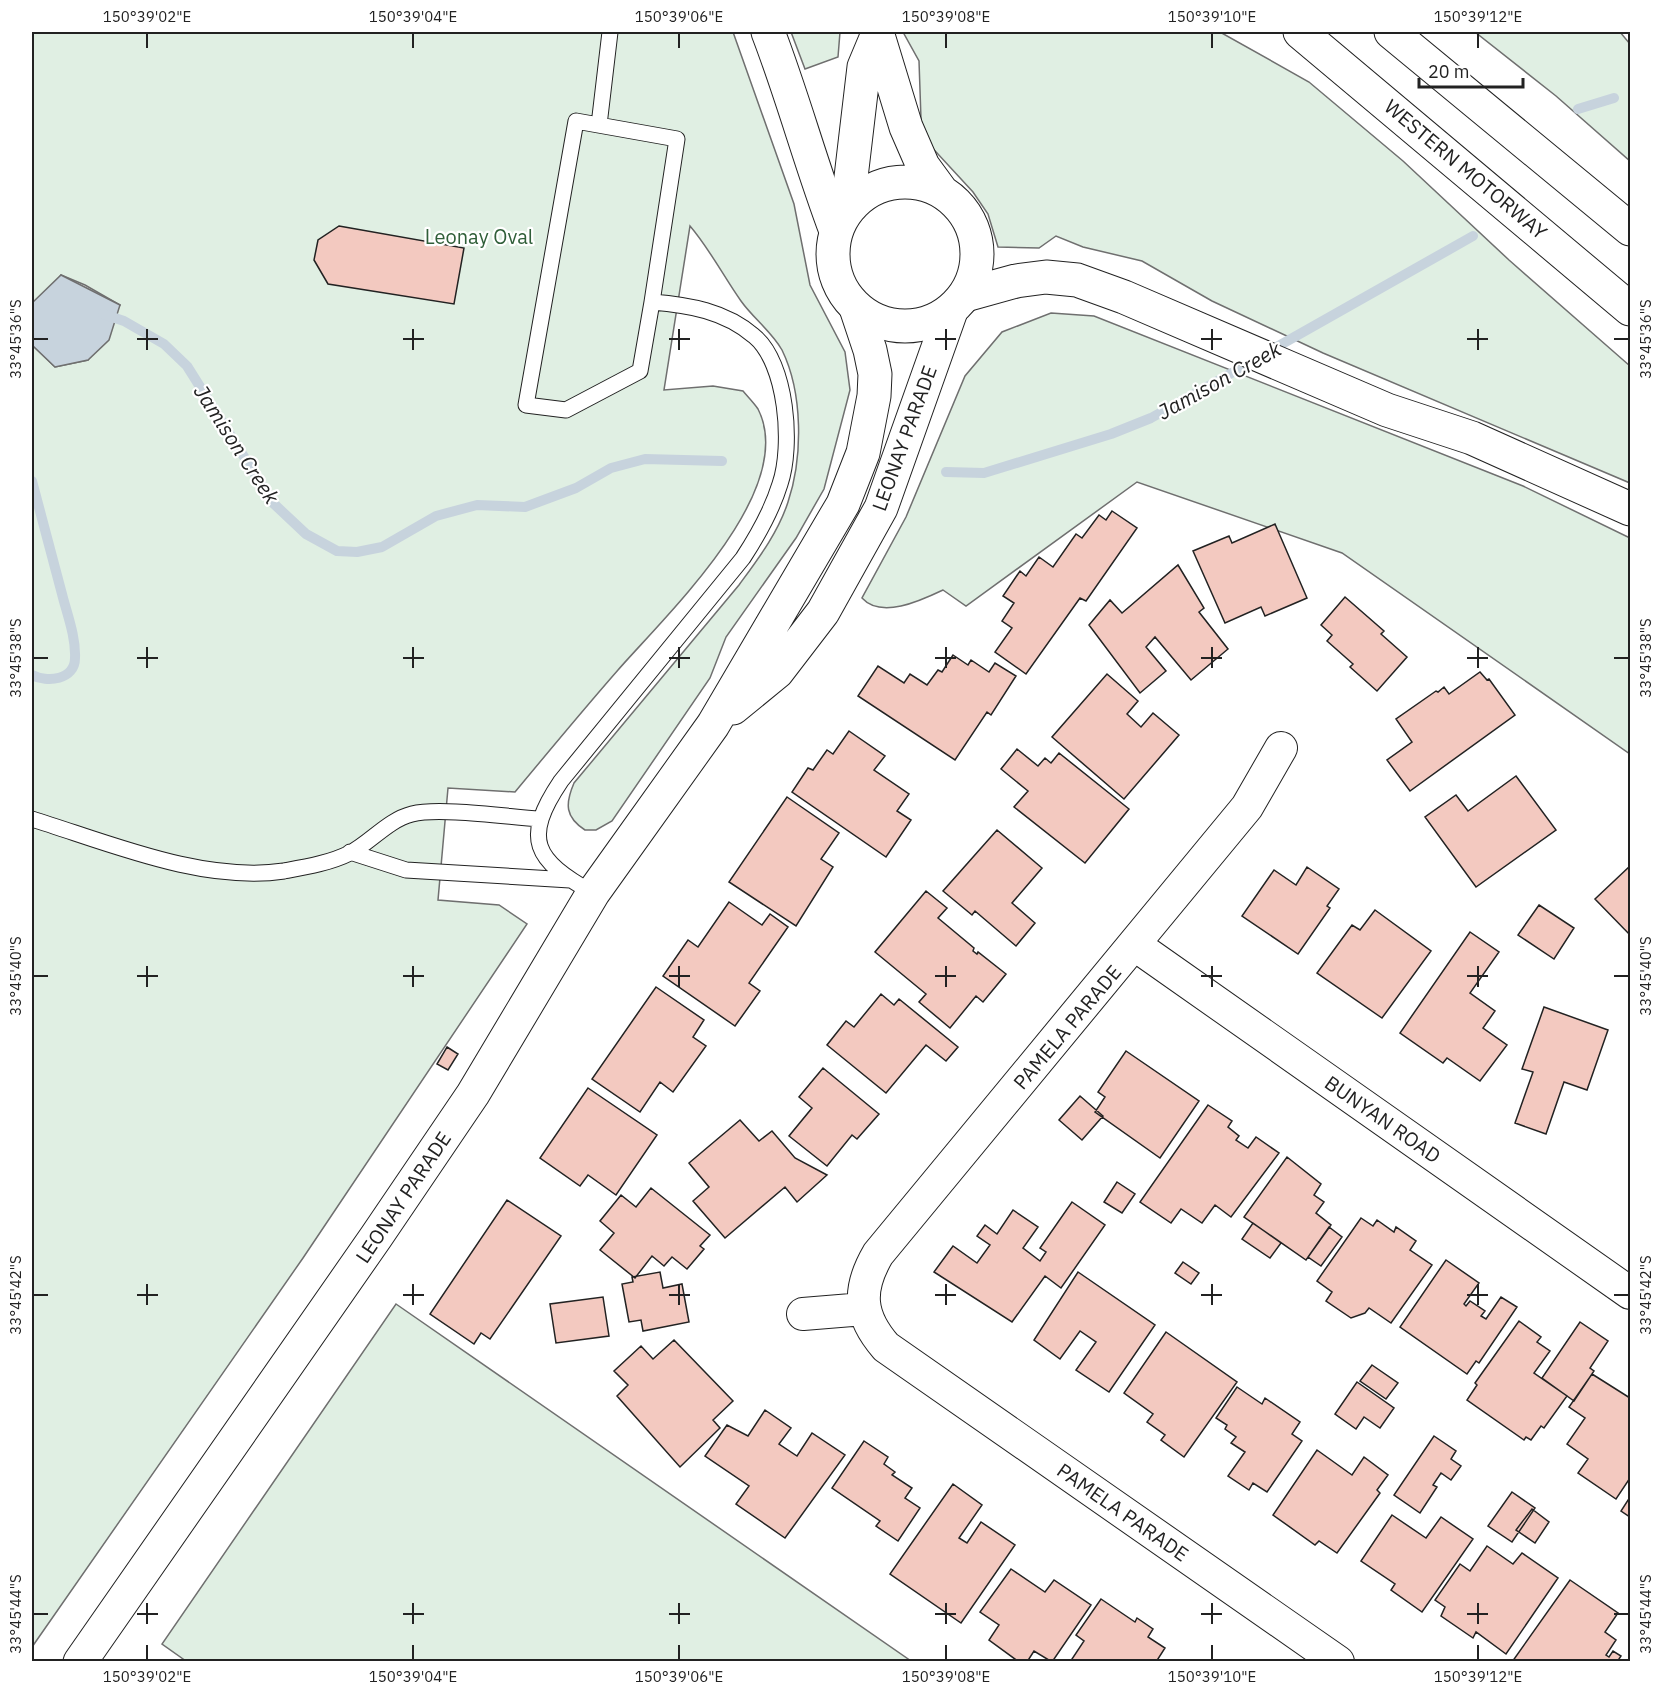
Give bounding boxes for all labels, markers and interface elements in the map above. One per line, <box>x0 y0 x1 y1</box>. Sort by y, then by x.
text: 150°39'02"E <box>103 7 191 26</box>
text: 150°39'04"E <box>369 7 457 26</box>
text: 150°39'06"E <box>635 7 723 26</box>
text: 150°39'08"E <box>902 7 990 26</box>
text: 150°39'10"E <box>1168 7 1256 26</box>
text: 150°39'12"E <box>1434 7 1522 26</box>
scale bar <box>1419 51 1522 89</box>
text: 20 m <box>1428 60 1470 83</box>
street label: WESTERN MOTORWAY <box>1379 93 1553 245</box>
park label: Leonay Oval <box>425 223 533 250</box>
text: 33°45'36"S <box>6 299 25 379</box>
text: 33°45'36"S <box>1636 299 1655 379</box>
water label: Jamison Creek <box>1152 334 1287 425</box>
street label: LEONAY PARADE <box>865 361 943 515</box>
water label: Jamison Creek <box>188 379 287 510</box>
text: 33°45'38"S <box>6 618 25 698</box>
text: 33°45'38"S <box>1636 618 1655 698</box>
text: 33°45'40"S <box>6 936 25 1016</box>
text: 33°45'40"S <box>1636 936 1655 1016</box>
street label: PAMELA PARADE <box>1007 959 1127 1095</box>
street label: BUNYAN ROAD <box>1320 1069 1446 1169</box>
street label: LEONAY PARADE <box>349 1126 457 1268</box>
text: 33°45'42"S <box>6 1255 25 1335</box>
text: 33°45'42"S <box>1636 1255 1655 1335</box>
street label: PAMELA PARADE <box>1052 1457 1194 1567</box>
text: 33°45'44"S <box>6 1574 25 1654</box>
text: 33°45'44"S <box>1636 1574 1655 1654</box>
text: 150°39'02"E <box>103 1667 191 1686</box>
text: 150°39'04"E <box>369 1667 457 1686</box>
text: 150°39'06"E <box>635 1667 723 1686</box>
text: 150°39'08"E <box>902 1667 990 1686</box>
text: 150°39'10"E <box>1168 1667 1256 1686</box>
text: 150°39'12"E <box>1434 1667 1522 1686</box>

